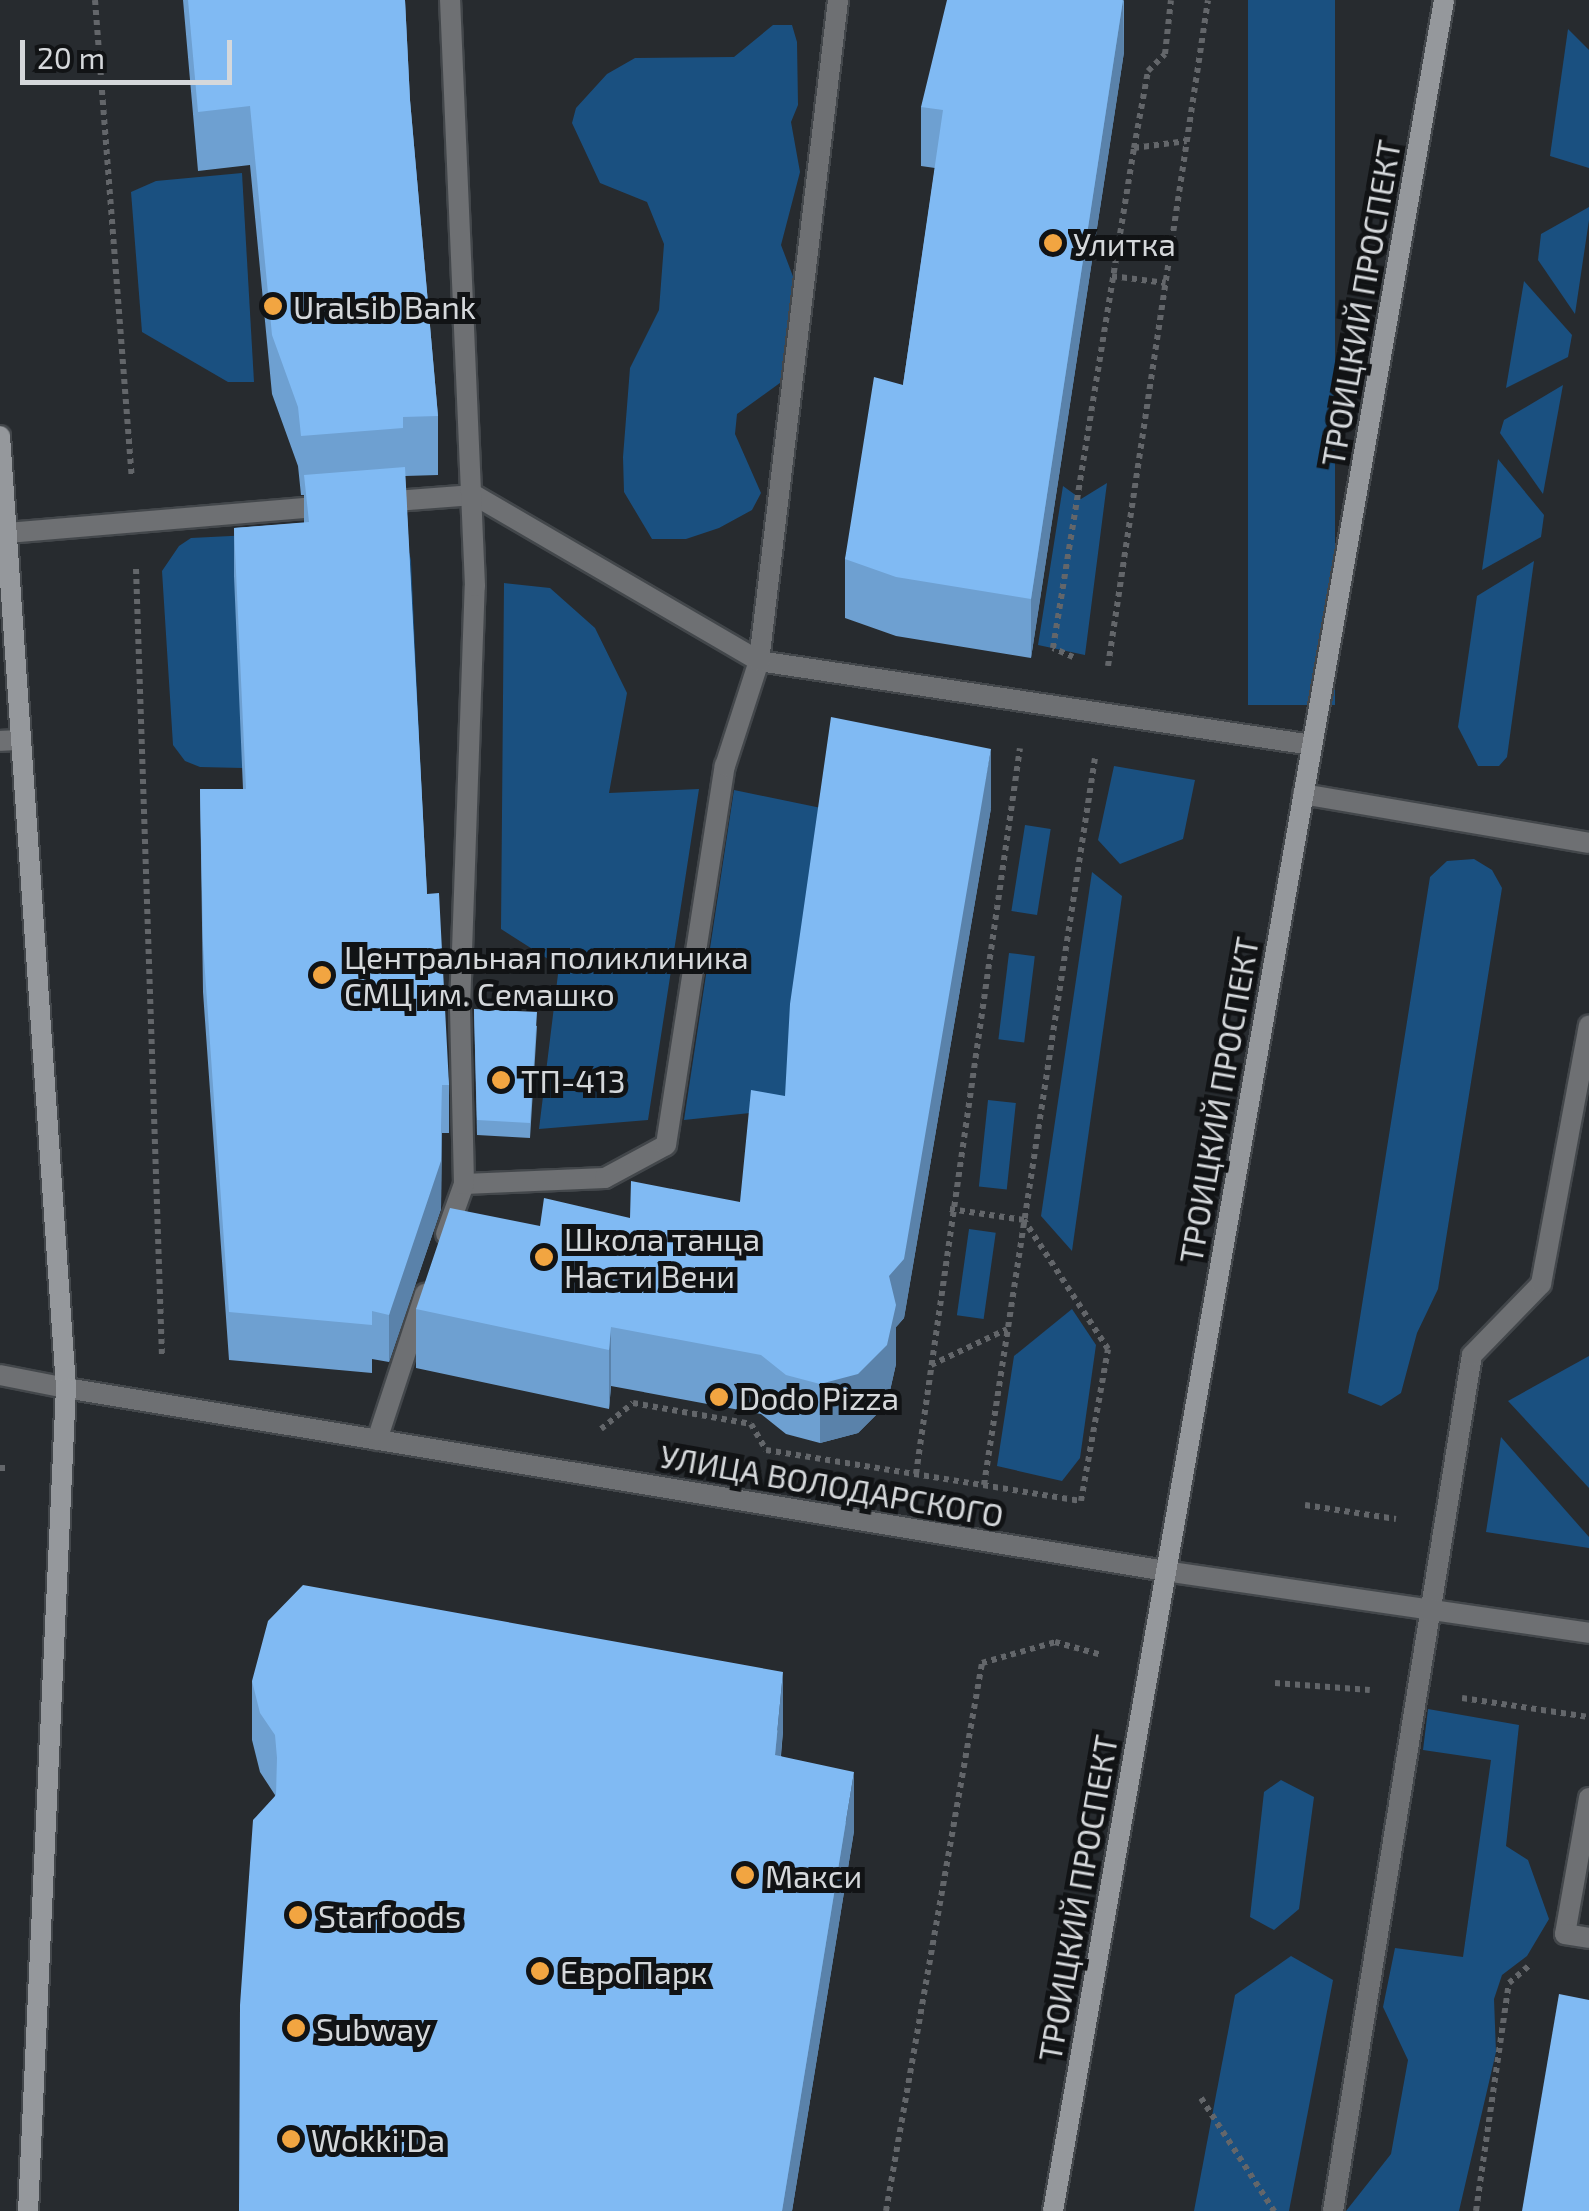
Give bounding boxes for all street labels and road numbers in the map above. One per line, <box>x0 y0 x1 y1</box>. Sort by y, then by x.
street label: ТРОИЦКИЙ ПРОСПЕКТ <box>1312 137 1408 469</box>
street label: ТРОИЦКИЙ ПРОСПЕКТ <box>1170 934 1266 1266</box>
street label: УЛИЦА ВОЛОДАРСКОГО <box>657 1436 1007 1534</box>
street label: ТРОИЦКИЙ ПРОСПЕКТ <box>1029 1732 1125 2064</box>

